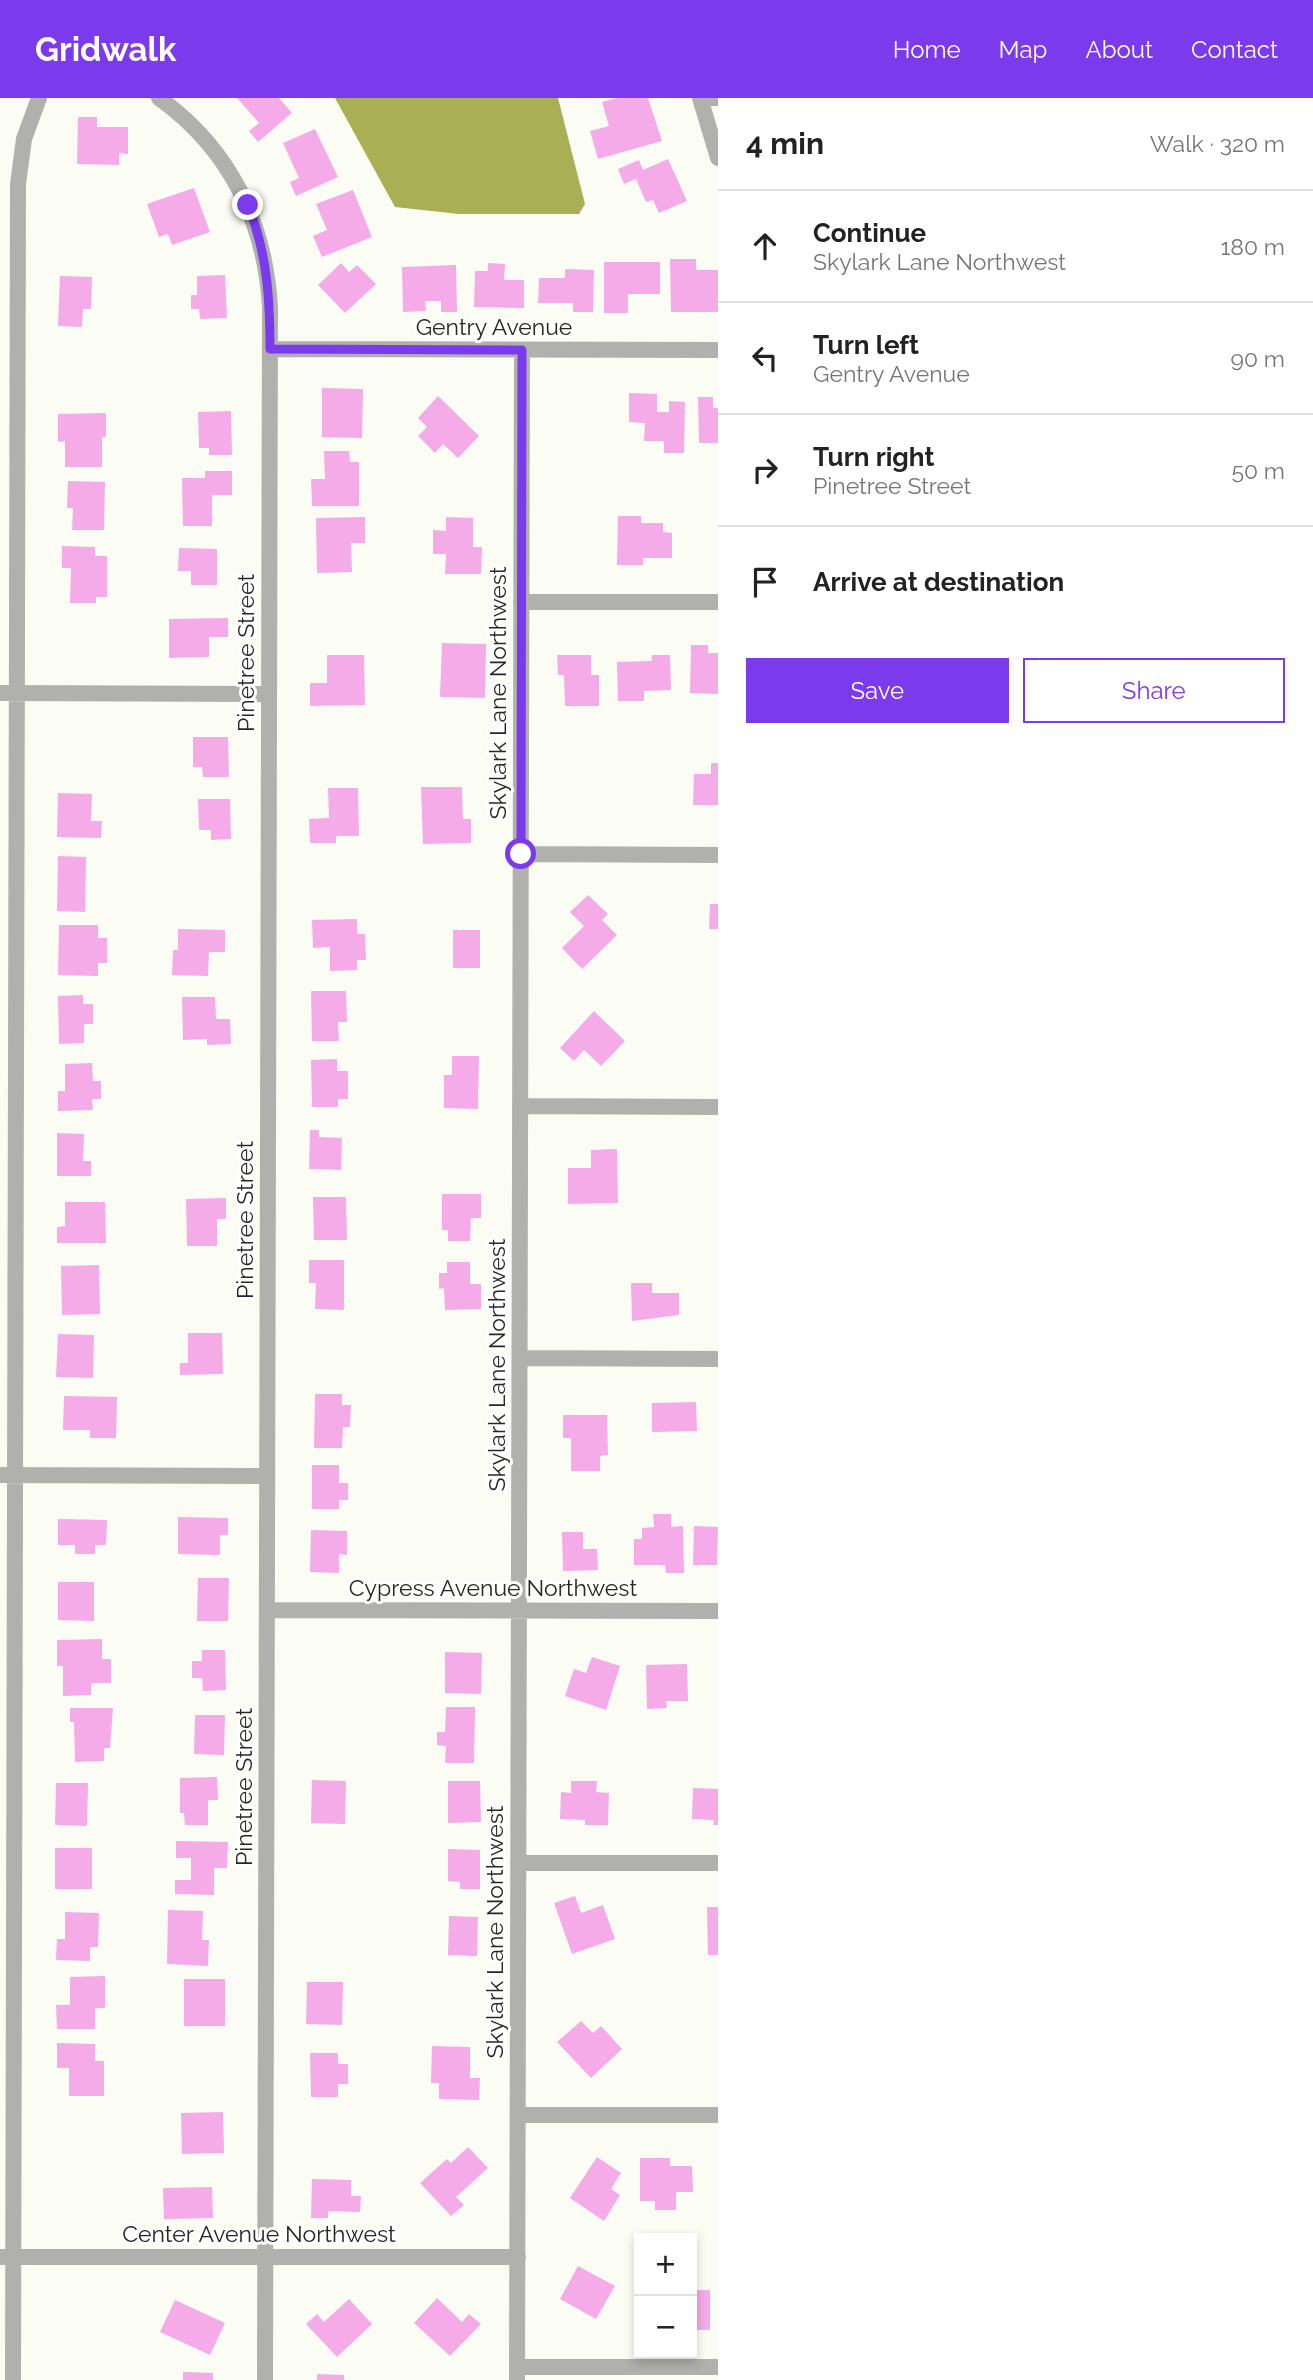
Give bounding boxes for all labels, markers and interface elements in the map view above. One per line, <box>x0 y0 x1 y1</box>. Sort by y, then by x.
text: Gridwalk <box>35 30 176 69</box>
text: Home <box>893 35 961 64</box>
text: Map <box>999 35 1047 64</box>
text: About <box>1085 35 1153 64</box>
text: Contact <box>1191 35 1278 64</box>
text: 4 min <box>746 126 824 161</box>
text: Walk · 320 m <box>1150 130 1285 157</box>
route end <box>232 189 263 220</box>
text: Continue <box>813 218 926 248</box>
icon: ahead <box>746 227 784 265</box>
text: 180 m <box>1220 233 1285 260</box>
text: Skylark Lane Northwest <box>813 248 1066 275</box>
street label: Gentry Avenue <box>416 313 572 340</box>
text: Turn left <box>813 330 919 360</box>
icon: left <box>746 339 784 377</box>
text: 90 m <box>1230 345 1285 372</box>
text: Gentry Avenue <box>813 360 970 387</box>
text: Turn right <box>813 442 934 472</box>
icon: right <box>746 451 784 489</box>
text: 50 m <box>1231 457 1285 484</box>
text: Pinetree Street <box>813 472 971 499</box>
icon: arrive <box>746 563 784 601</box>
street label: Skylark Lane Northwest <box>484 566 511 820</box>
text: Arrive at destination <box>813 567 1064 597</box>
street label: Pinetree Street <box>232 574 259 732</box>
button: Save <box>746 658 1009 723</box>
button: Share <box>1023 658 1285 723</box>
route start <box>505 838 536 869</box>
street label: Pinetree Street <box>231 1141 258 1299</box>
street label: Skylark Lane Northwest <box>483 1238 510 1492</box>
street label: Cypress Avenue Northwest <box>349 1574 637 1601</box>
street label: Pinetree Street <box>230 1708 257 1866</box>
street label: Skylark Lane Northwest <box>481 1805 508 2059</box>
street label: Center Avenue Northwest <box>122 2220 396 2247</box>
map controls <box>634 2233 697 2359</box>
button: + <box>634 2233 697 2296</box>
button: − <box>634 2296 697 2359</box>

